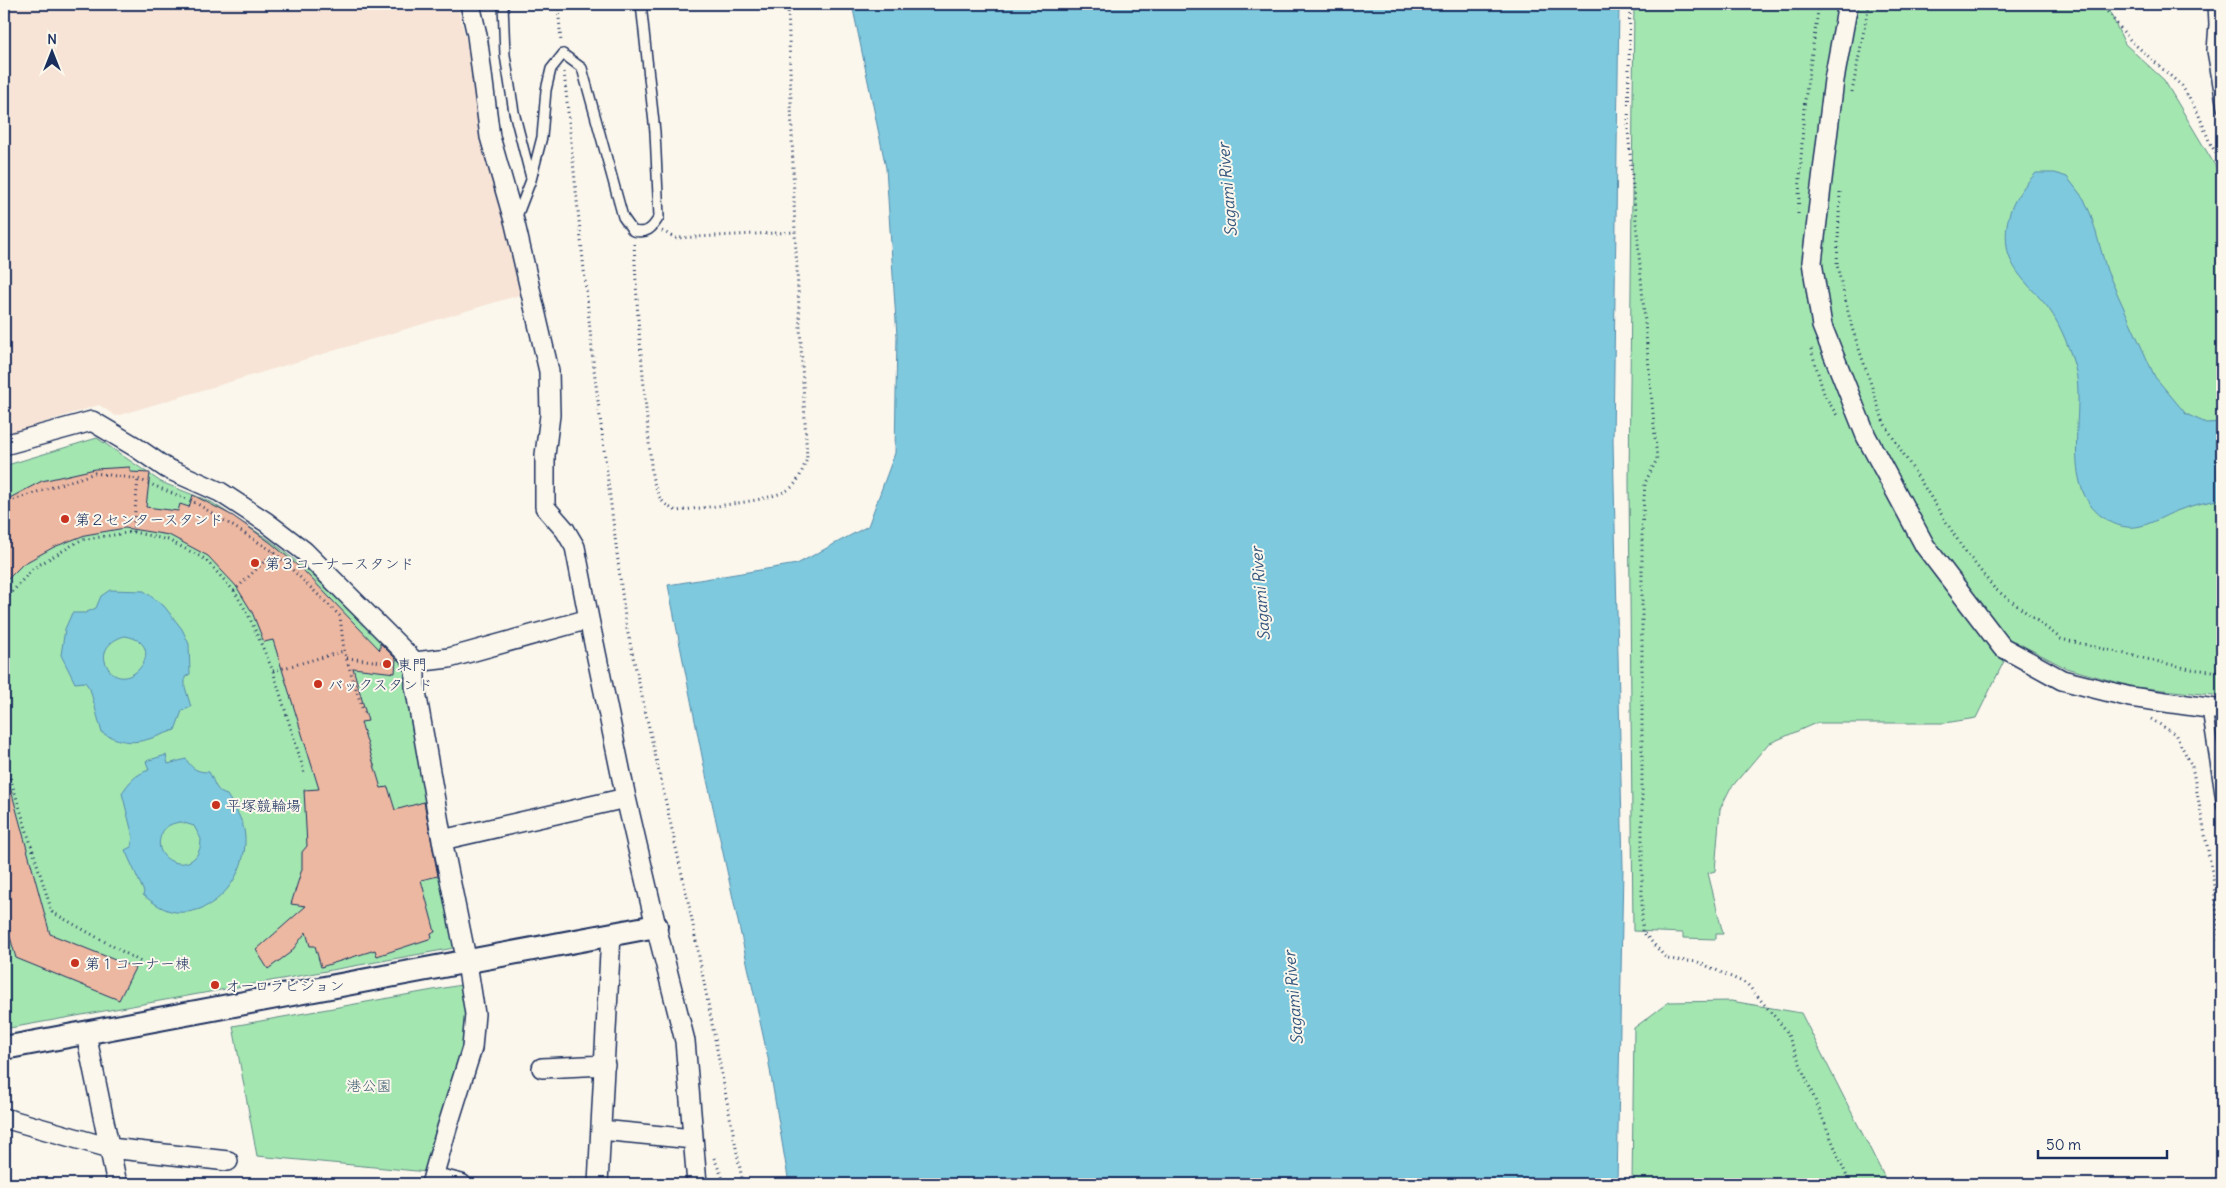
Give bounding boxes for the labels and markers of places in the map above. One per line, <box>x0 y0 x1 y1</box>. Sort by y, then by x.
place label: 第２センタースタンド <box>75 510 224 529</box>
marker: 第２センタースタンド <box>59 513 71 525</box>
place label: 第３コーナースタンド <box>265 554 414 573</box>
marker: 第３コーナースタンド <box>249 557 261 569</box>
place label: 東門 <box>397 655 427 674</box>
marker: 東門 <box>381 658 393 670</box>
place label: バックスタンド <box>328 675 433 694</box>
marker: バックスタンド <box>312 678 324 690</box>
place label: 平塚競輪場 <box>226 796 301 815</box>
marker: 平塚競輪場 <box>210 799 222 811</box>
place label: 第１コーナー棟 <box>85 954 190 973</box>
marker: 第１コーナー棟 <box>69 957 81 969</box>
place label: オーロラビジョン <box>225 976 344 995</box>
marker: オーロラビジョン <box>209 979 221 991</box>

